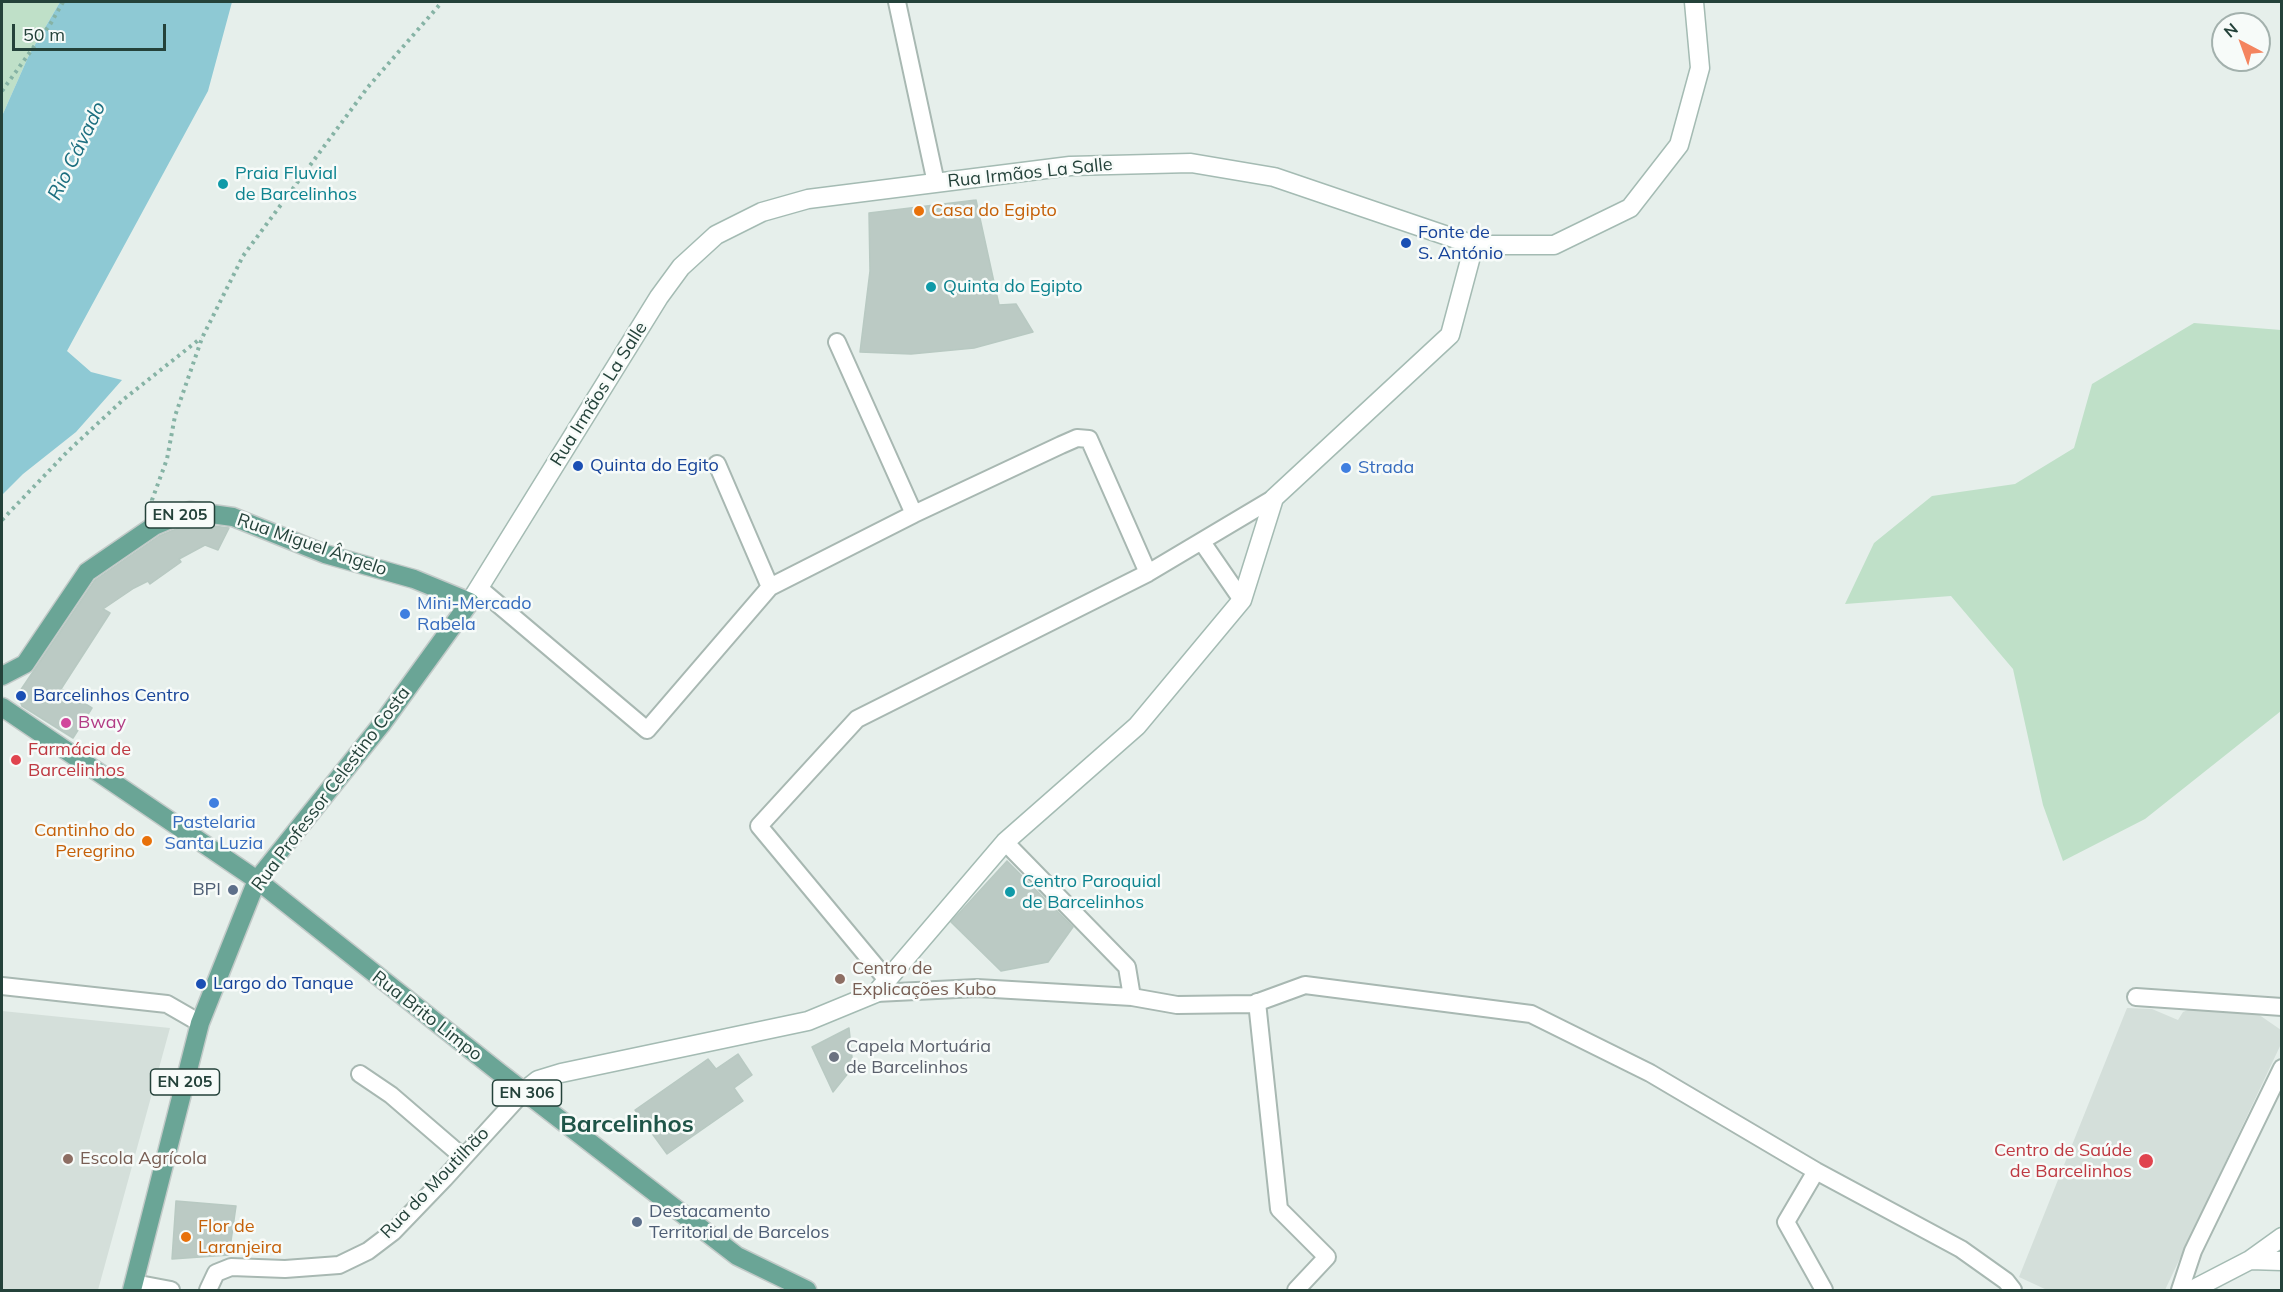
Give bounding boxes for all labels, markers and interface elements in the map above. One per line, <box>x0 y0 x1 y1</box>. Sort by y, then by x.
scale bar <box>15 12 170 50</box>
north arrow <box>2211 12 2271 72</box>
text: N <box>2219 18 2242 41</box>
text: 50 m <box>23 23 65 46</box>
water label: Rio Cávado <box>43 98 111 204</box>
street label: Rua Irmãos La Salle <box>946 154 1114 192</box>
place label: Praia Fluvial de Barcelinhos <box>235 163 357 206</box>
marker: Praia Fluvial de Barcelinhos <box>216 177 230 191</box>
place label: Casa do Egipto <box>931 200 1057 222</box>
marker: Casa do Egipto <box>912 204 926 218</box>
place label: Fonte de S. António <box>1418 222 1503 264</box>
marker: Fonte de S. António <box>1399 236 1413 250</box>
place label: Quinta do Egipto <box>943 276 1083 298</box>
marker: Quinta do Egipto <box>924 280 938 294</box>
street label: Rua Irmãos La Salle <box>546 318 652 470</box>
place label: Quinta do Egito <box>590 455 719 477</box>
place label: Strada <box>1358 457 1414 479</box>
marker: Quinta do Egito <box>571 459 585 473</box>
marker: Strada <box>1339 461 1353 475</box>
road number: EN 205 <box>146 502 214 528</box>
street label: Rua Miguel Ângelo <box>234 509 390 581</box>
place label: Mini-Mercado Rabela <box>417 593 532 636</box>
marker: Mini-Mercado Rabela <box>398 607 412 621</box>
street label: Rua Professor Celestino Costa <box>247 683 415 895</box>
place label: Barcelinhos Centro <box>33 685 190 707</box>
marker: Barcelinhos Centro <box>14 689 28 703</box>
place label: Bway <box>78 712 126 734</box>
marker: Bway <box>59 716 73 730</box>
place label: Farmácia de Barcelinhos <box>28 739 131 782</box>
marker: Farmácia de Barcelinhos <box>9 753 23 767</box>
marker: Pastelaria Santa Luzia <box>207 796 221 810</box>
place label: Pastelaria Santa Luzia <box>165 812 263 854</box>
place label: Cantinho do Peregrino <box>34 820 135 862</box>
marker: Cantinho do Peregrino <box>140 834 154 848</box>
place label: Centro Paroquial de Barcelinhos <box>1022 871 1161 914</box>
place label: BPI <box>192 879 221 901</box>
marker: BPI <box>226 883 240 897</box>
marker: Centro Paroquial de Barcelinhos <box>1003 885 1017 899</box>
place label: Centro de Explicações Kubo <box>852 958 996 1000</box>
street label: Rua Brito Limpo <box>368 966 486 1066</box>
marker: Centro de Explicações Kubo <box>833 972 847 986</box>
place label: Largo do Tanque <box>213 973 353 995</box>
marker: Largo do Tanque <box>194 977 208 991</box>
place label: Capela Mortuária de Barcelinhos <box>846 1036 991 1078</box>
marker: Capela Mortuária de Barcelinhos <box>827 1050 841 1064</box>
road number: EN 205 <box>150 1069 219 1095</box>
road number: EN 306 <box>492 1080 562 1106</box>
district label: Barcelinhos <box>560 1111 694 1139</box>
street label: Rua do Moutilhão <box>376 1123 494 1243</box>
place label: Centro de Saúde de Barcelinhos <box>1994 1140 2132 1182</box>
place label: Escola Agrícola <box>80 1148 207 1170</box>
marker: Escola Agrícola <box>61 1152 75 1166</box>
marker: Centro de Saúde de Barcelinhos <box>2137 1152 2155 1170</box>
place label: Destacamento Territorial de Barcelos <box>649 1201 829 1244</box>
marker: Destacamento Territorial de Barcelos <box>630 1215 644 1229</box>
place label: Flor de Laranjeira <box>198 1216 282 1258</box>
marker: Flor de Laranjeira <box>179 1230 193 1244</box>

